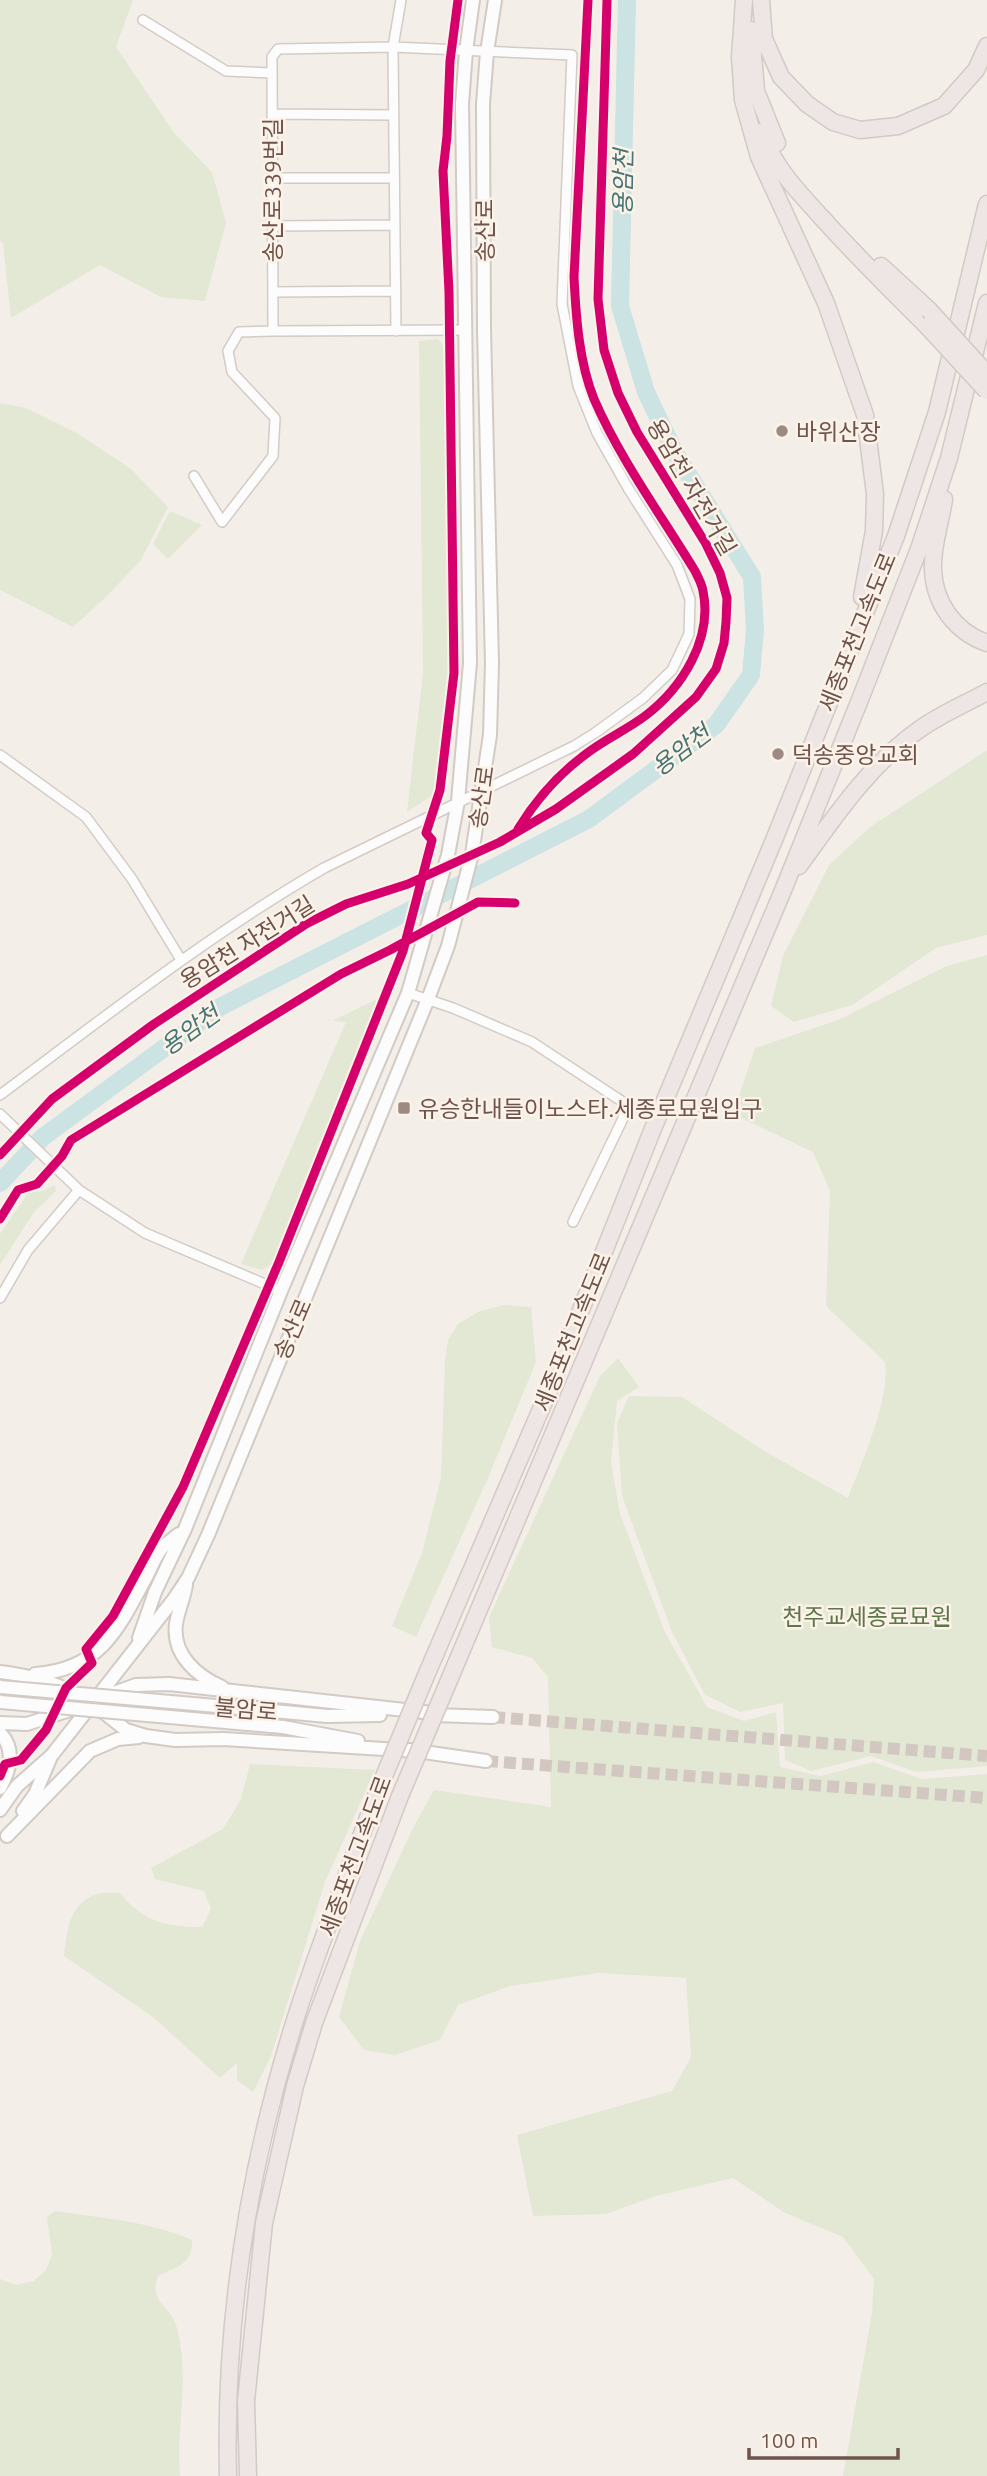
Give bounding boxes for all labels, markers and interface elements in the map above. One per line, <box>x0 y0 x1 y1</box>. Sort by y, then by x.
street label: 송산로339번길 <box>260 118 285 262</box>
water label: 용암천 <box>609 146 637 215</box>
street label: 송산로 <box>472 198 497 262</box>
street label: 용암천 자전거길 <box>643 414 741 560</box>
place label: 바위산장 <box>796 419 881 444</box>
marker: 바위산장 <box>774 423 790 439</box>
street label: 세종포천고속도로 <box>814 549 900 715</box>
water label: 용암천 <box>646 718 718 781</box>
place label: 덕송중앙교회 <box>792 742 919 767</box>
marker: 덕송중앙교회 <box>770 746 786 762</box>
street label: 송산로 <box>464 764 498 830</box>
street label: 용암천 자전거길 <box>175 891 319 993</box>
water label: 용암천 <box>155 998 227 1060</box>
place label: 유승한내들이노스타.세종로묘원입구 <box>418 1096 762 1121</box>
marker: 유승한내들이노스타.세종로묘원입구 <box>396 1100 412 1116</box>
street label: 세종포천고속도로 <box>529 1249 615 1415</box>
street label: 송산로 <box>268 1295 316 1363</box>
park label: 천주교세종료묘원 <box>782 1604 952 1629</box>
street label: 불암로 <box>213 1694 279 1724</box>
street label: 세종포천고속도로 <box>314 1772 396 1940</box>
scale bar <box>749 2416 898 2460</box>
text: 100 m <box>760 2428 818 2452</box>

